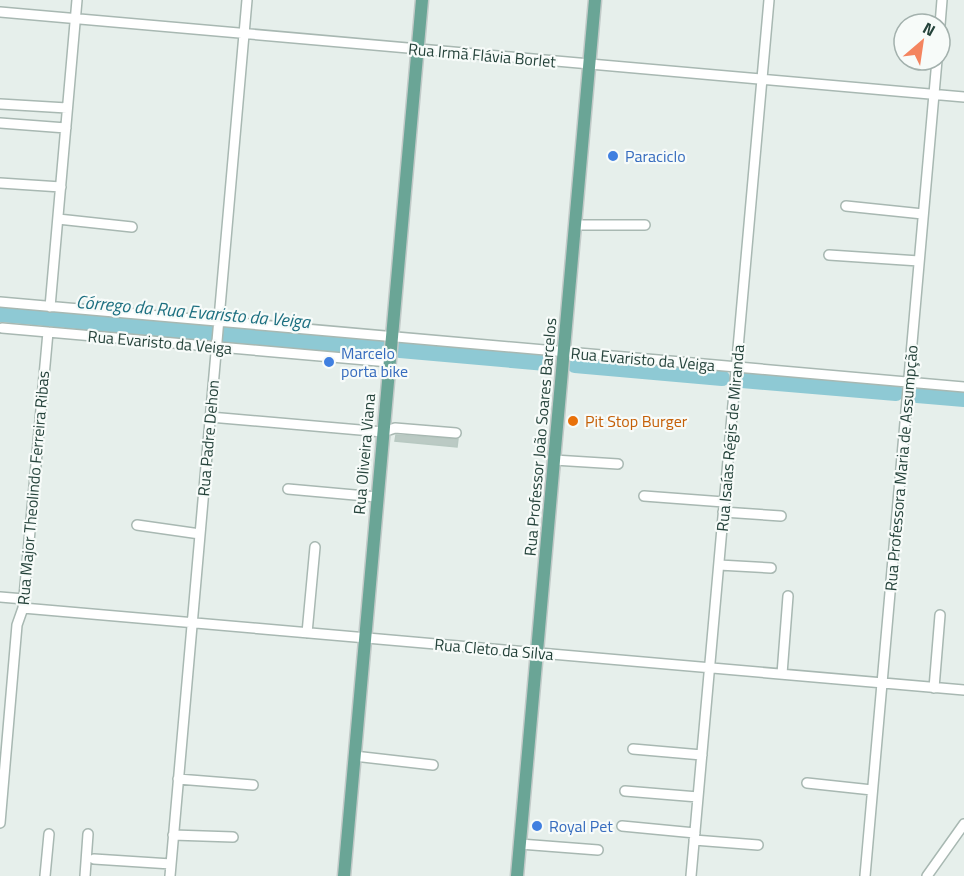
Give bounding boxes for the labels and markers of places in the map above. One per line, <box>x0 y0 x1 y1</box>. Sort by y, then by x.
place label: Paraciclo <box>625 144 686 168</box>
marker: Paraciclo <box>606 149 620 163</box>
place label: Marcelo porta bike <box>341 341 408 383</box>
marker: Marcelo porta bike <box>322 355 336 369</box>
place label: Pit Stop Burger <box>585 409 688 433</box>
marker: Pit Stop Burger <box>566 414 580 428</box>
place label: Royal Pet <box>549 814 613 838</box>
marker: Royal Pet <box>530 819 544 833</box>

